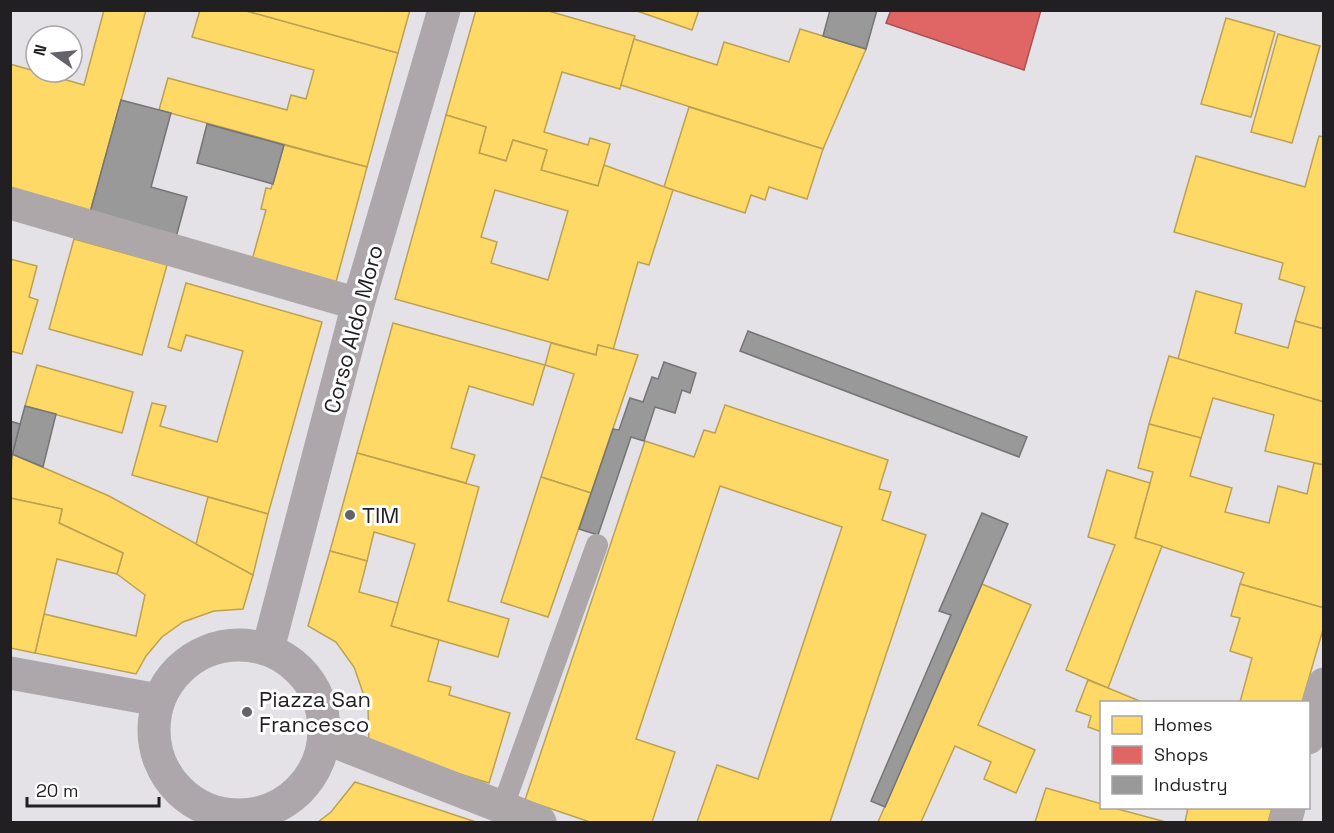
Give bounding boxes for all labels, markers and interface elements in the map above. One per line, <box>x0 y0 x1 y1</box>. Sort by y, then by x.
north arrow <box>24 24 84 84</box>
text: N <box>28 42 52 58</box>
street label: Corso Aldo Moro <box>317 242 389 416</box>
place label: TIM <box>362 501 399 529</box>
marker: TIM <box>343 508 357 522</box>
place label: Piazza San Francesco <box>259 685 371 738</box>
legend <box>1100 701 1310 809</box>
marker: Piazza San Francesco <box>240 705 254 719</box>
text: Homes <box>1154 713 1213 736</box>
text: Shops <box>1154 743 1208 766</box>
scale bar <box>27 770 159 808</box>
text: Industry <box>1154 773 1227 796</box>
text: 20 m <box>36 779 79 802</box>

